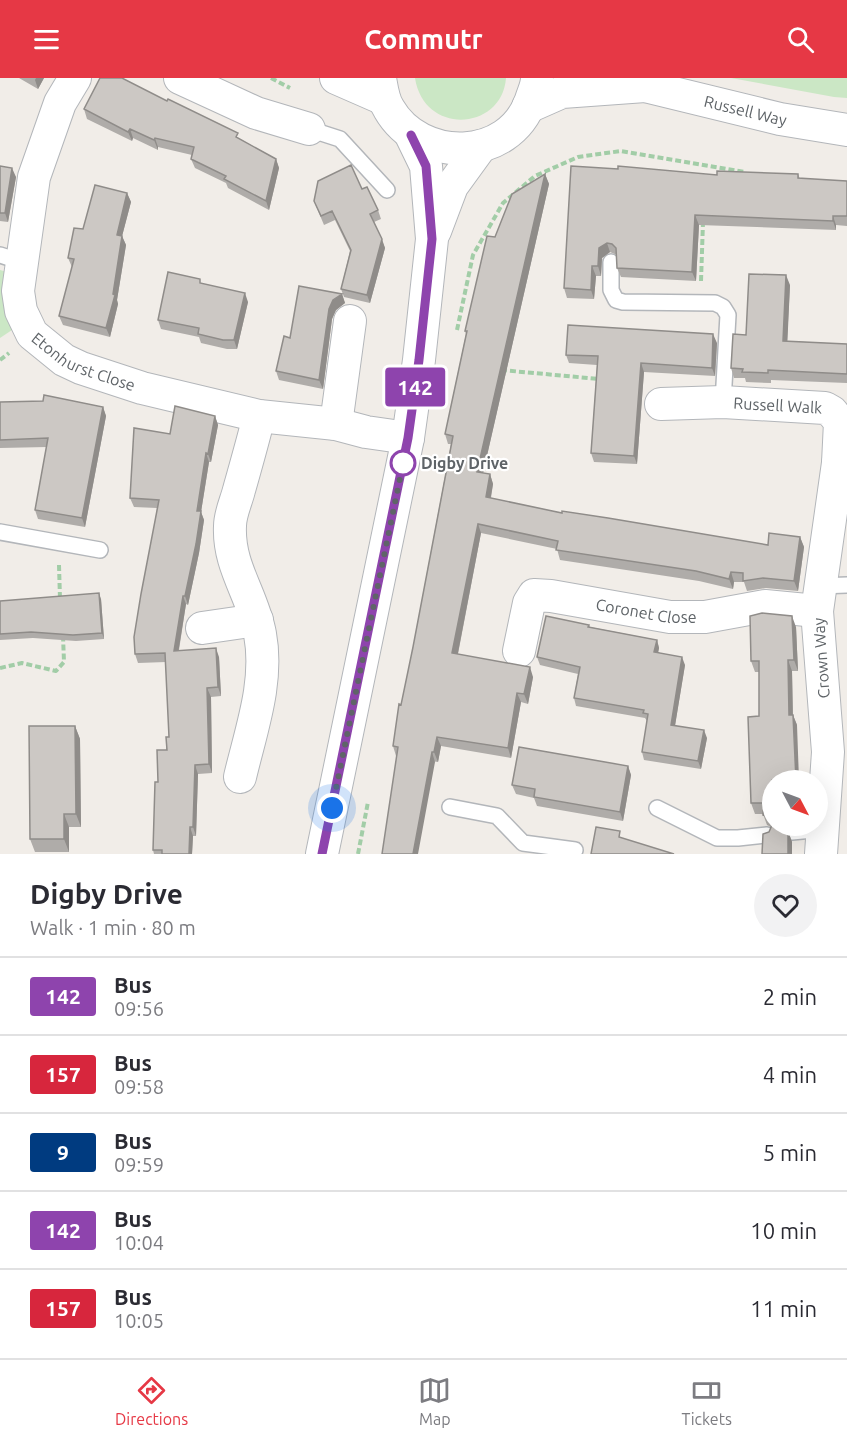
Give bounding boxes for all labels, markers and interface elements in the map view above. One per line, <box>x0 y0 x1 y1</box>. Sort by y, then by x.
icon: menu <box>30 23 63 56</box>
icon: search <box>784 23 817 56</box>
text: Commutr <box>364 24 483 54</box>
street label: Russell Way <box>702 92 788 129</box>
street label: Etonhurst Close <box>28 329 138 394</box>
line badge: 142 <box>380 368 450 406</box>
text: 142 <box>397 375 433 399</box>
street label: Russell Walk <box>733 394 823 417</box>
marker: Digby Drive <box>390 450 416 476</box>
place label: Digby Drive <box>421 454 508 472</box>
street label: Coronet Close <box>594 595 697 626</box>
street label: Crown Way <box>809 617 833 699</box>
north arrow <box>762 770 828 836</box>
map controls <box>762 770 828 836</box>
your location <box>317 793 347 823</box>
button: heart <box>754 874 817 937</box>
text: Digby Drive <box>30 878 183 909</box>
text: Walk · 1 min · 80 m <box>30 916 196 939</box>
text: Bus <box>114 972 152 997</box>
text: 142 <box>45 984 81 1008</box>
text: 2 min <box>763 984 817 1009</box>
text: 09:56 <box>114 997 164 1020</box>
text: Bus <box>114 1050 152 1075</box>
text: 157 <box>45 1062 81 1086</box>
text: 4 min <box>763 1062 817 1087</box>
text: 09:58 <box>114 1075 164 1098</box>
text: Bus <box>114 1128 152 1153</box>
text: 9 <box>57 1140 69 1164</box>
text: 5 min <box>763 1140 817 1165</box>
text: 09:59 <box>114 1153 164 1176</box>
text: Bus <box>114 1206 152 1231</box>
text: 142 <box>45 1218 81 1242</box>
text: 10 min <box>750 1218 817 1243</box>
text: 10:04 <box>114 1231 164 1254</box>
text: Bus <box>114 1284 152 1309</box>
text: 157 <box>45 1296 81 1320</box>
text: 11 min <box>750 1296 817 1321</box>
text: 10:05 <box>114 1309 164 1332</box>
tab: Directions <box>115 1374 188 1428</box>
tab: Map <box>418 1374 451 1428</box>
tab: Tickets <box>681 1374 732 1428</box>

